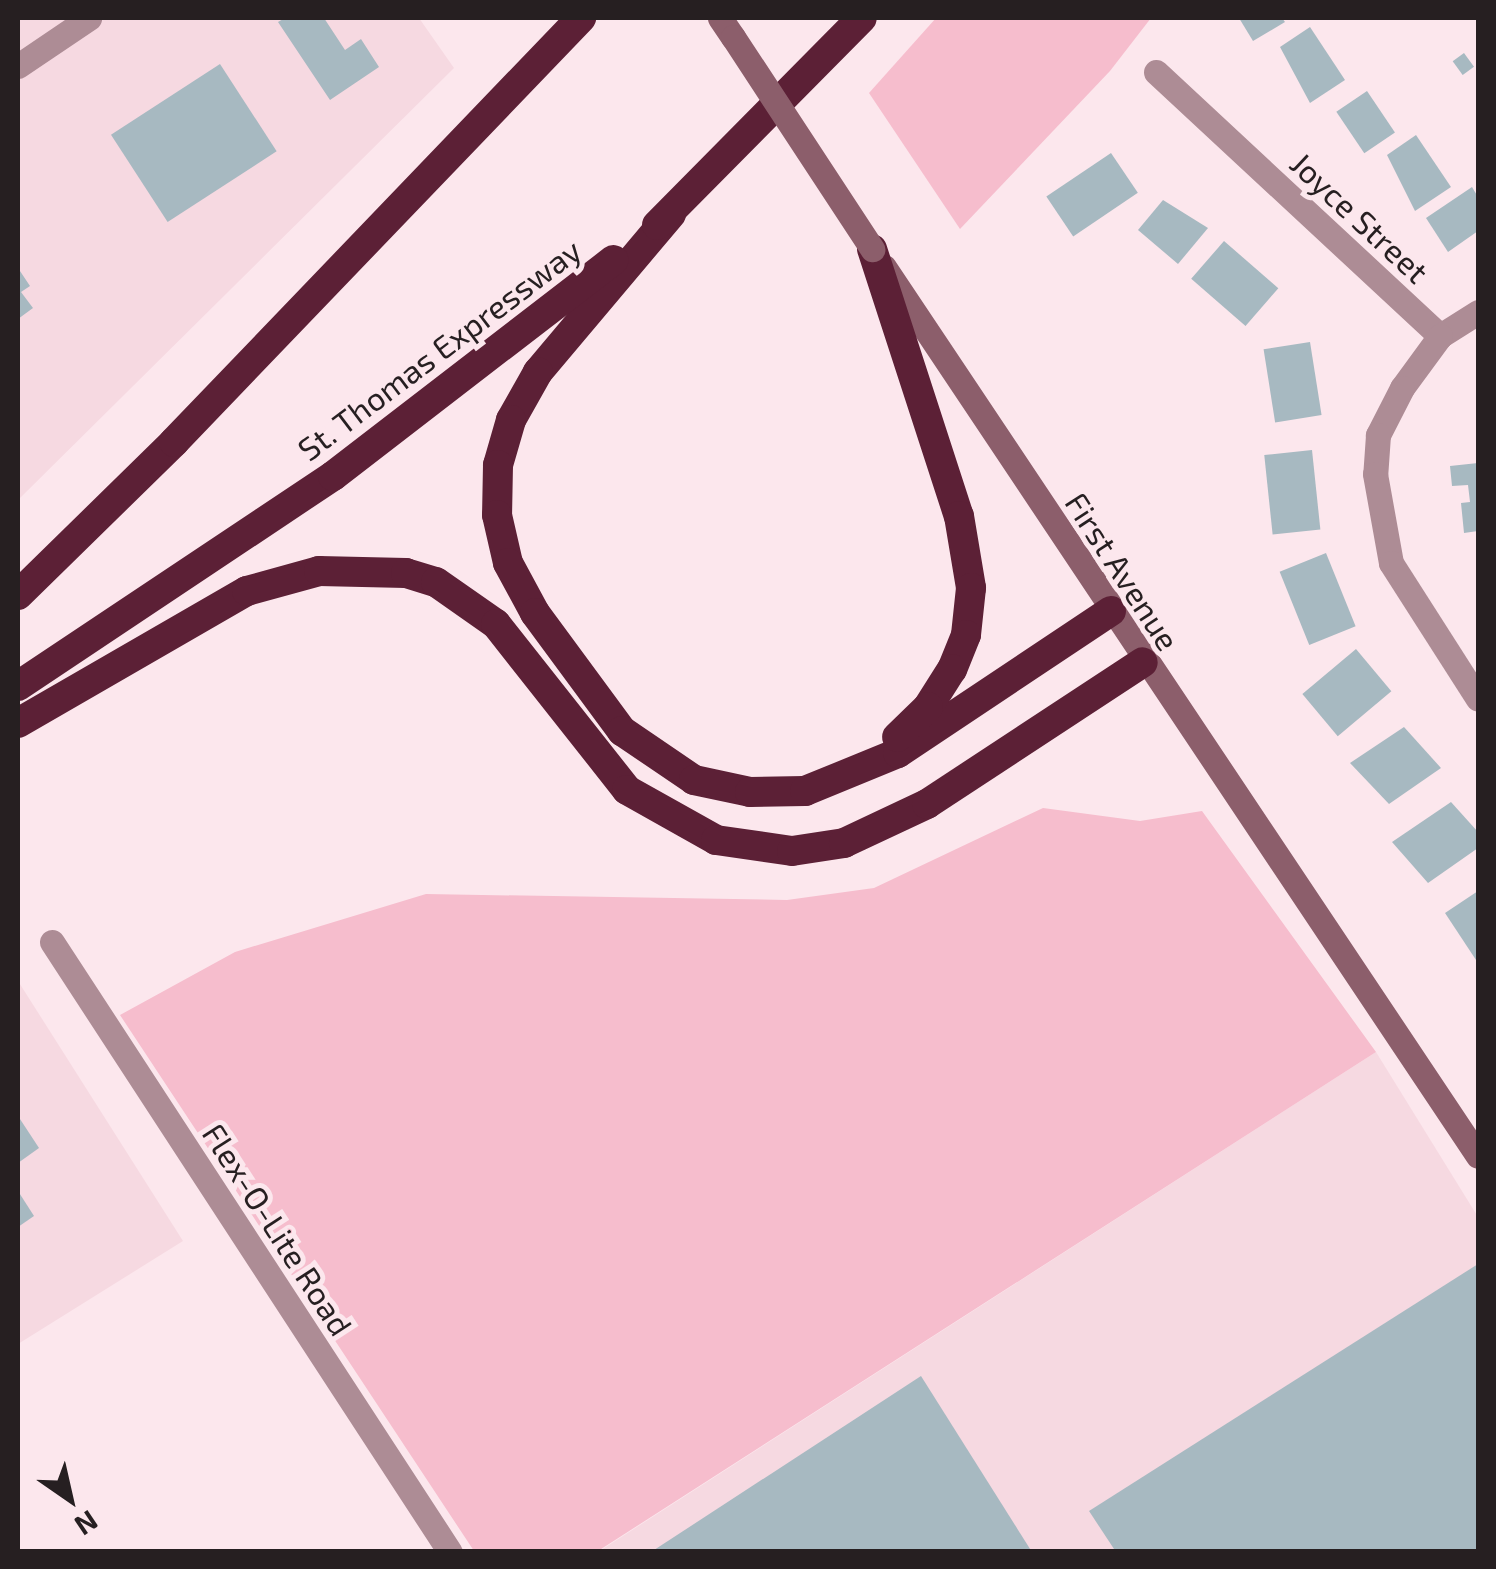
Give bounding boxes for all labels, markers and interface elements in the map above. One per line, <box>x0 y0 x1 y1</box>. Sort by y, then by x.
street label: Joyce Street <box>1283 144 1437 290</box>
street label: St. Thomas Expressway <box>290 230 588 468</box>
street label: First Avenue <box>1058 485 1188 657</box>
street label: Flex-O-Lite Road <box>195 1116 361 1342</box>
north arrow <box>20 1449 120 1549</box>
text: N <box>69 1504 105 1544</box>

